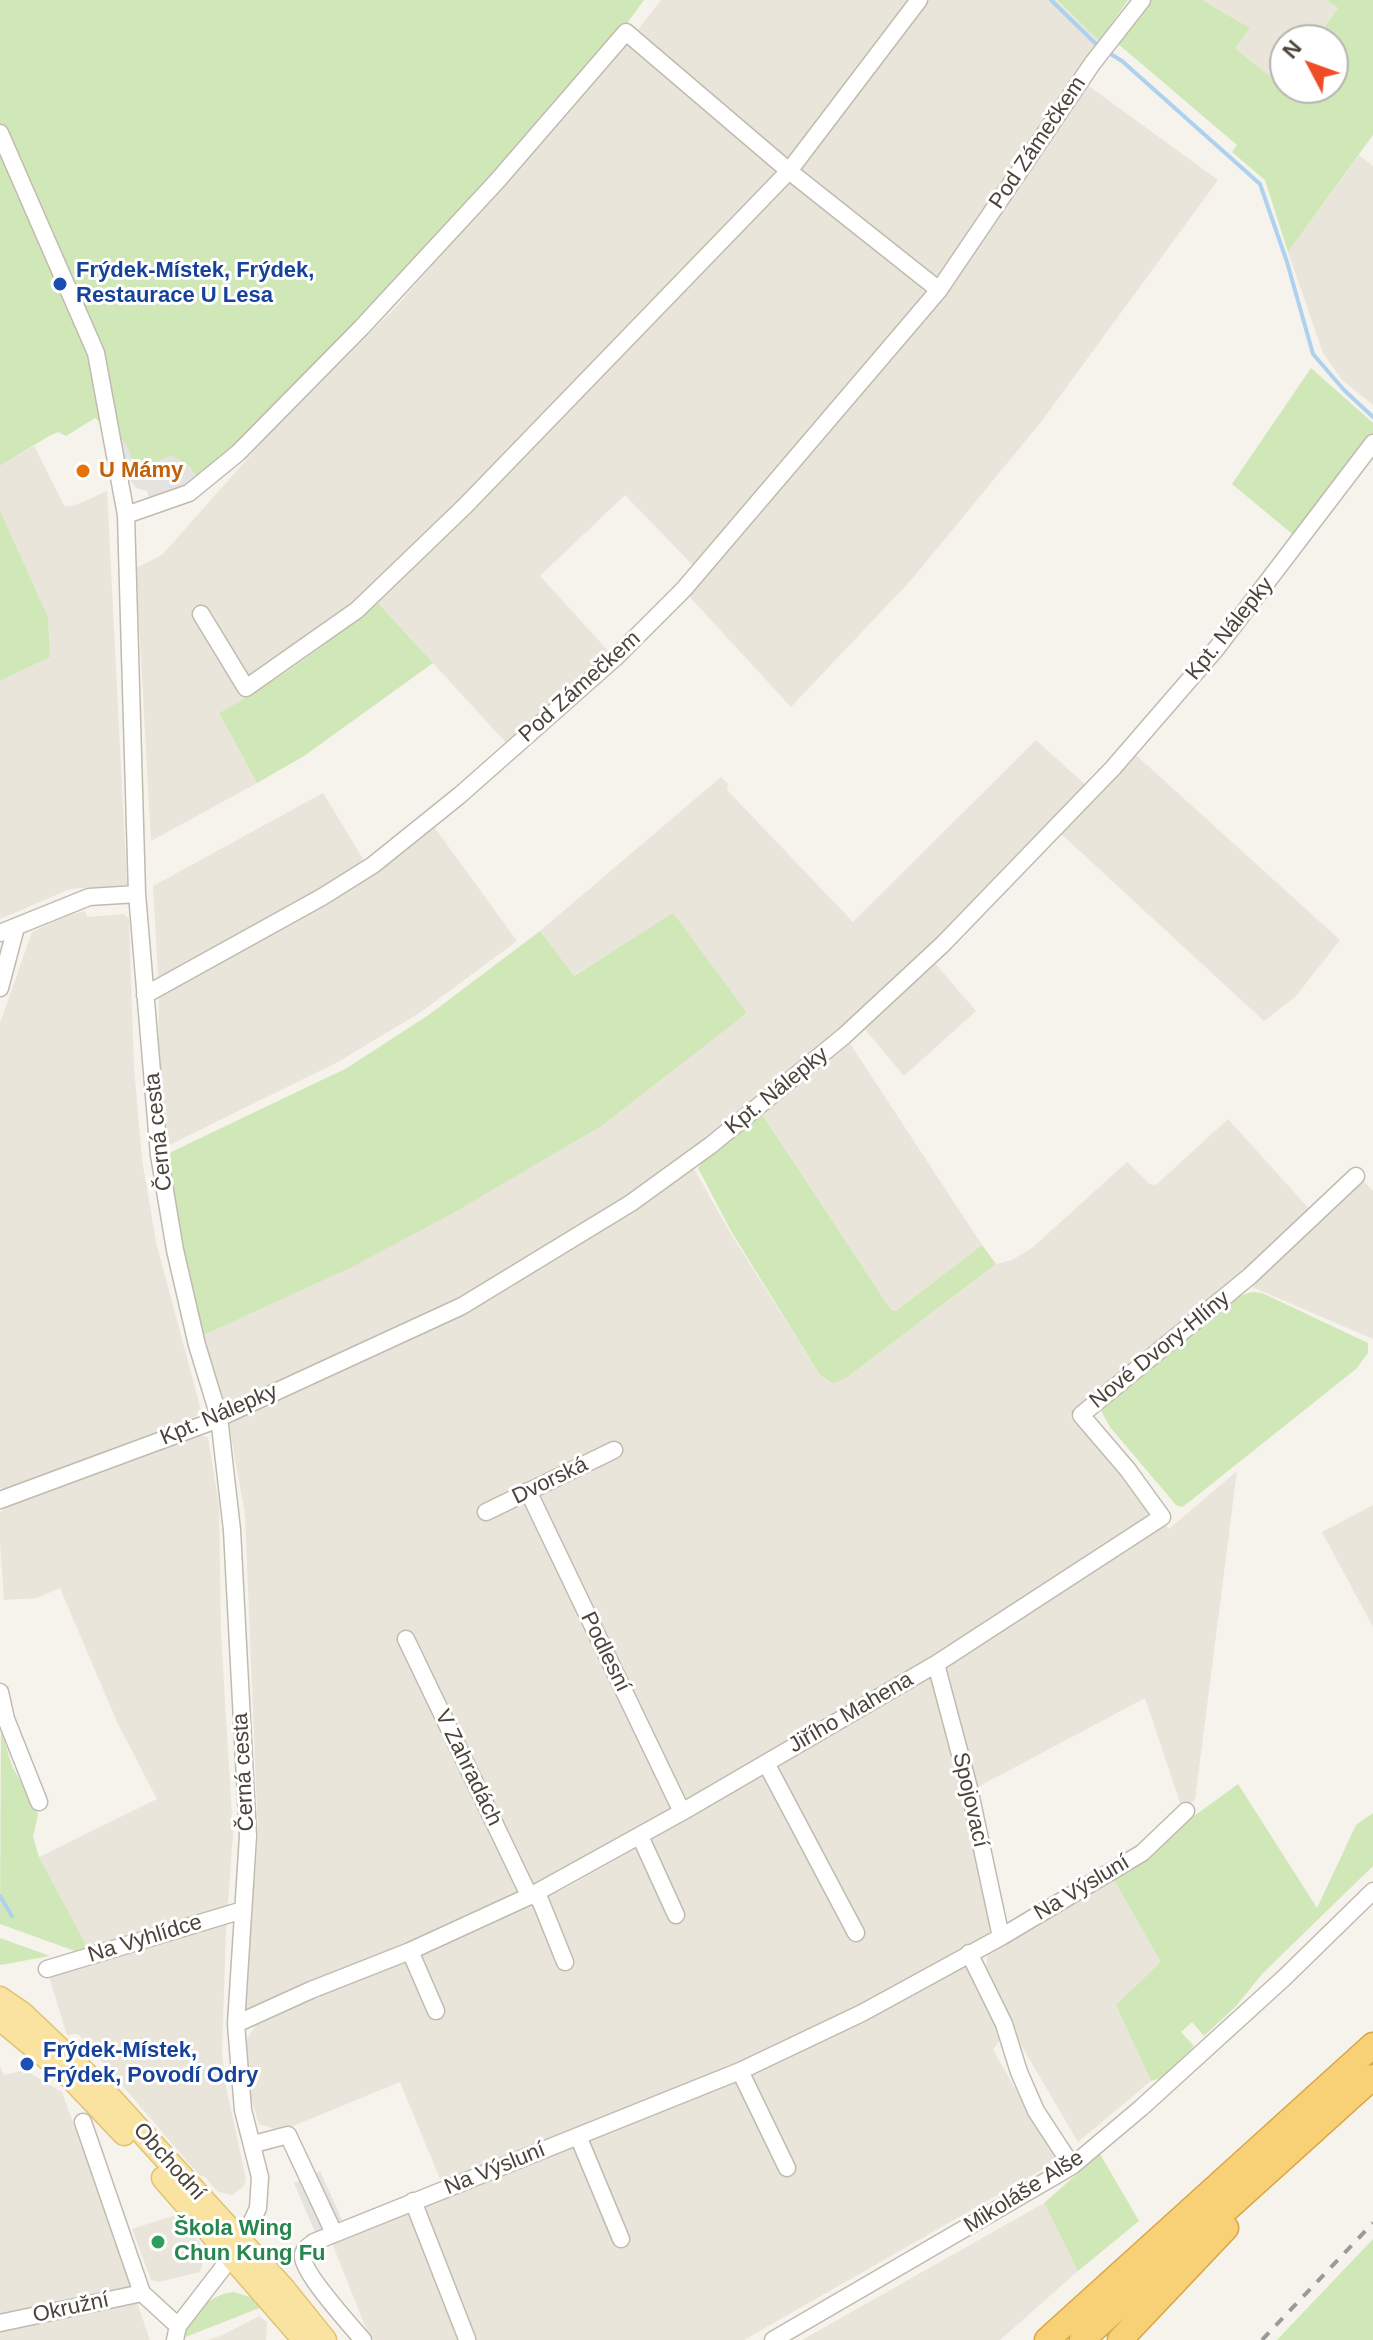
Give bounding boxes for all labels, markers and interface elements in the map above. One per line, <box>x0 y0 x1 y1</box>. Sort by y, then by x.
north arrow <box>1269 24 1349 104</box>
text: N <box>1277 35 1307 63</box>
street label: Pod Zámečkem <box>984 72 1092 214</box>
place label: Frýdek-Místek, Frýdek, Restaurace U Lesa <box>76 258 314 310</box>
marker: Frýdek-Místek, Frýdek, Restaurace U Lesa <box>51 275 69 293</box>
place label: U Mámy <box>99 458 183 484</box>
marker: U Mámy <box>74 462 92 480</box>
street label: Kpt. Nálepky <box>1180 572 1280 686</box>
street label: Pod Zámečkem <box>514 626 646 748</box>
street label: Kpt. Nálepky <box>720 1041 834 1141</box>
street label: Černá cesta <box>140 1072 178 1192</box>
street label: Nové Dvory-Hlíny <box>1085 1286 1235 1414</box>
street label: Kpt. Nálepky <box>156 1378 282 1452</box>
street label: Dvorská <box>508 1451 592 1511</box>
street label: Podlesní <box>574 1608 636 1696</box>
street label: Jiřího Mahena <box>784 1667 918 1759</box>
street label: V Zahradách <box>429 1706 507 1830</box>
street label: Černá cesta <box>228 1712 260 1832</box>
street label: Spojovací <box>946 1750 994 1850</box>
street label: Na Výsluní <box>1030 1849 1134 1927</box>
street label: Na Vyhlídce <box>85 1909 205 1969</box>
place label: Frýdek-Místek, Frýdek, Povodí Odry <box>43 2038 258 2090</box>
marker: Frýdek-Místek, Frýdek, Povodí Odry <box>18 2055 36 2073</box>
street label: Obchodní <box>127 2118 211 2206</box>
street label: Na Výsluní <box>441 2137 549 2201</box>
street label: Mikoláše Alše <box>959 2145 1089 2239</box>
place label: Škola Wing Chun Kung Fu <box>174 2216 326 2268</box>
marker: Škola Wing Chun Kung Fu <box>149 2233 167 2251</box>
street label: Okružní <box>31 2287 111 2329</box>

